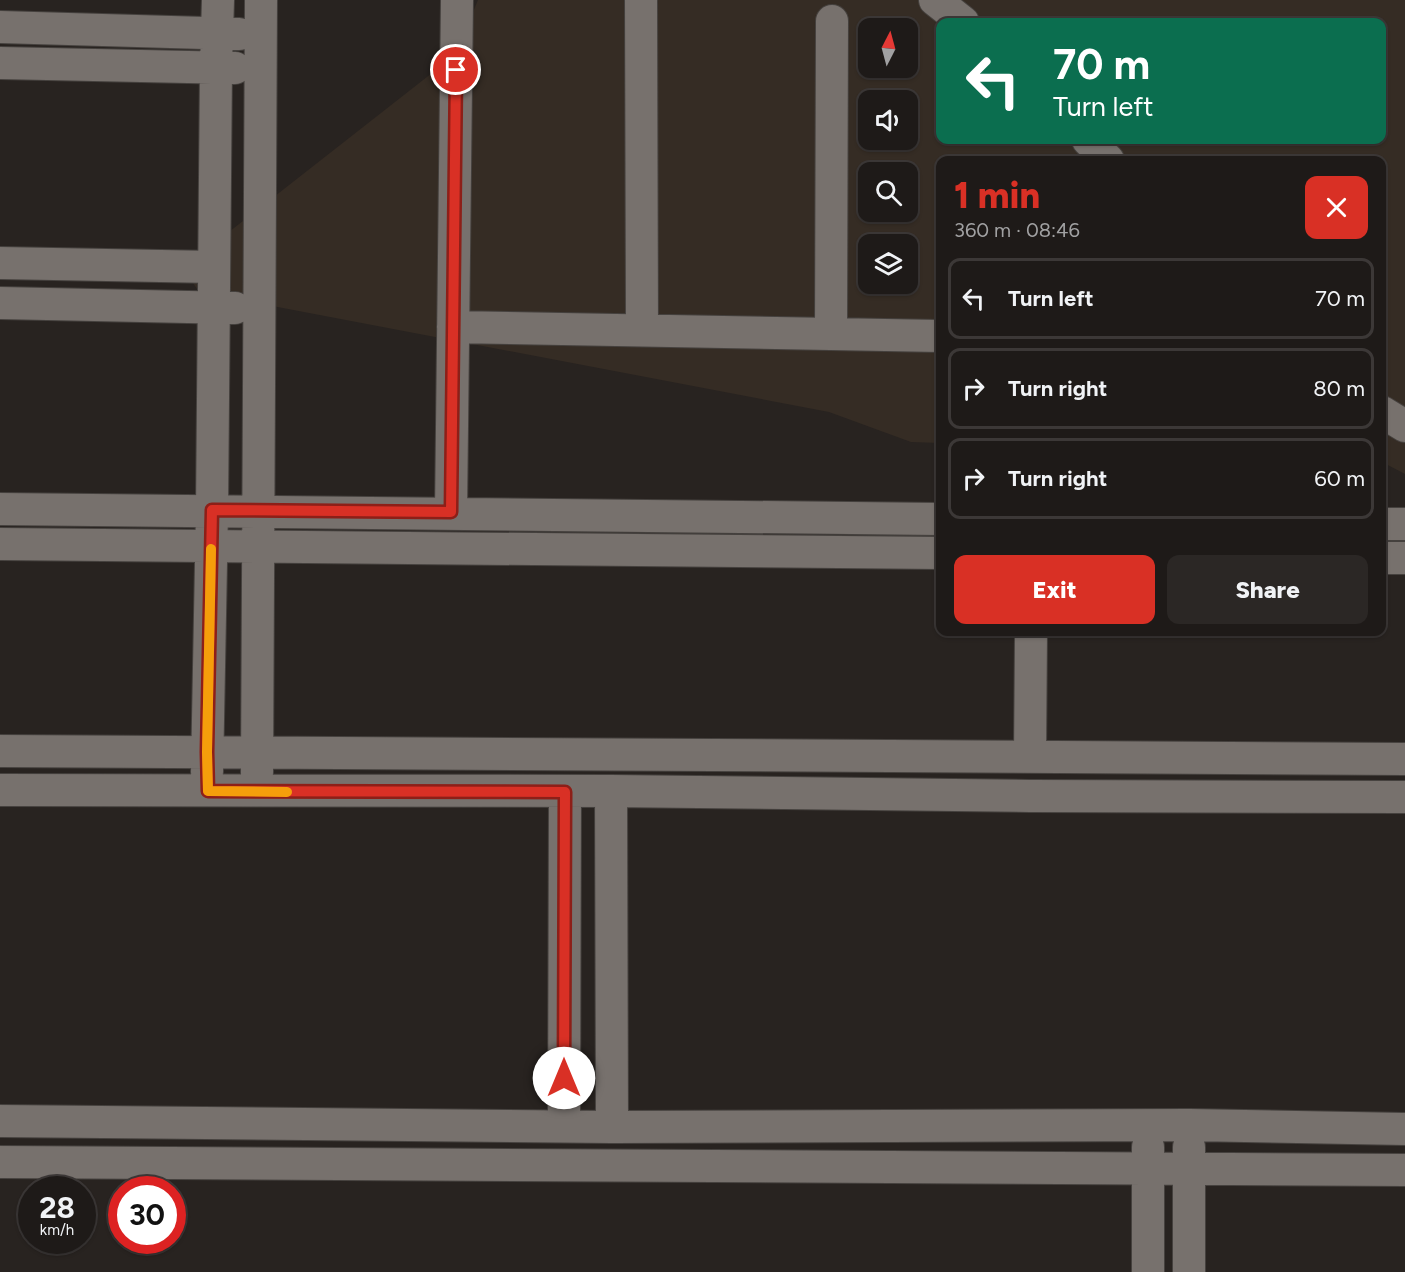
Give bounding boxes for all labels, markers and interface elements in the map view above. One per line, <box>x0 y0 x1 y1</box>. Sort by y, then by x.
north arrow <box>858 18 918 78</box>
map controls <box>858 18 918 294</box>
text: 70 m <box>1053 39 1150 90</box>
icon: left <box>954 42 1032 120</box>
pin <box>430 44 481 95</box>
icon: arrive <box>439 53 472 86</box>
button: sound <box>858 90 918 150</box>
text: Turn left <box>1053 90 1153 123</box>
button: search <box>858 162 918 222</box>
text: 1 min <box>954 174 1040 217</box>
button: close <box>1305 176 1368 239</box>
text: 360 m · 08:46 <box>954 218 1080 242</box>
button: layers <box>858 234 918 294</box>
icon: left <box>957 282 990 315</box>
text: Turn left <box>1008 285 1094 312</box>
text: 70 m <box>1315 285 1365 312</box>
icon: right <box>957 372 990 405</box>
text: Turn right <box>1008 375 1107 402</box>
text: 80 m <box>1313 375 1365 402</box>
icon: right <box>957 462 990 495</box>
text: Turn right <box>1008 465 1107 492</box>
text: 60 m <box>1314 465 1365 492</box>
button: Exit <box>954 555 1155 624</box>
button: Share <box>1167 555 1368 624</box>
position arrow <box>532 1046 596 1110</box>
speed limit sign: 30 <box>108 1176 186 1254</box>
text: 28 <box>39 1189 75 1226</box>
text: km/h <box>40 1221 74 1239</box>

